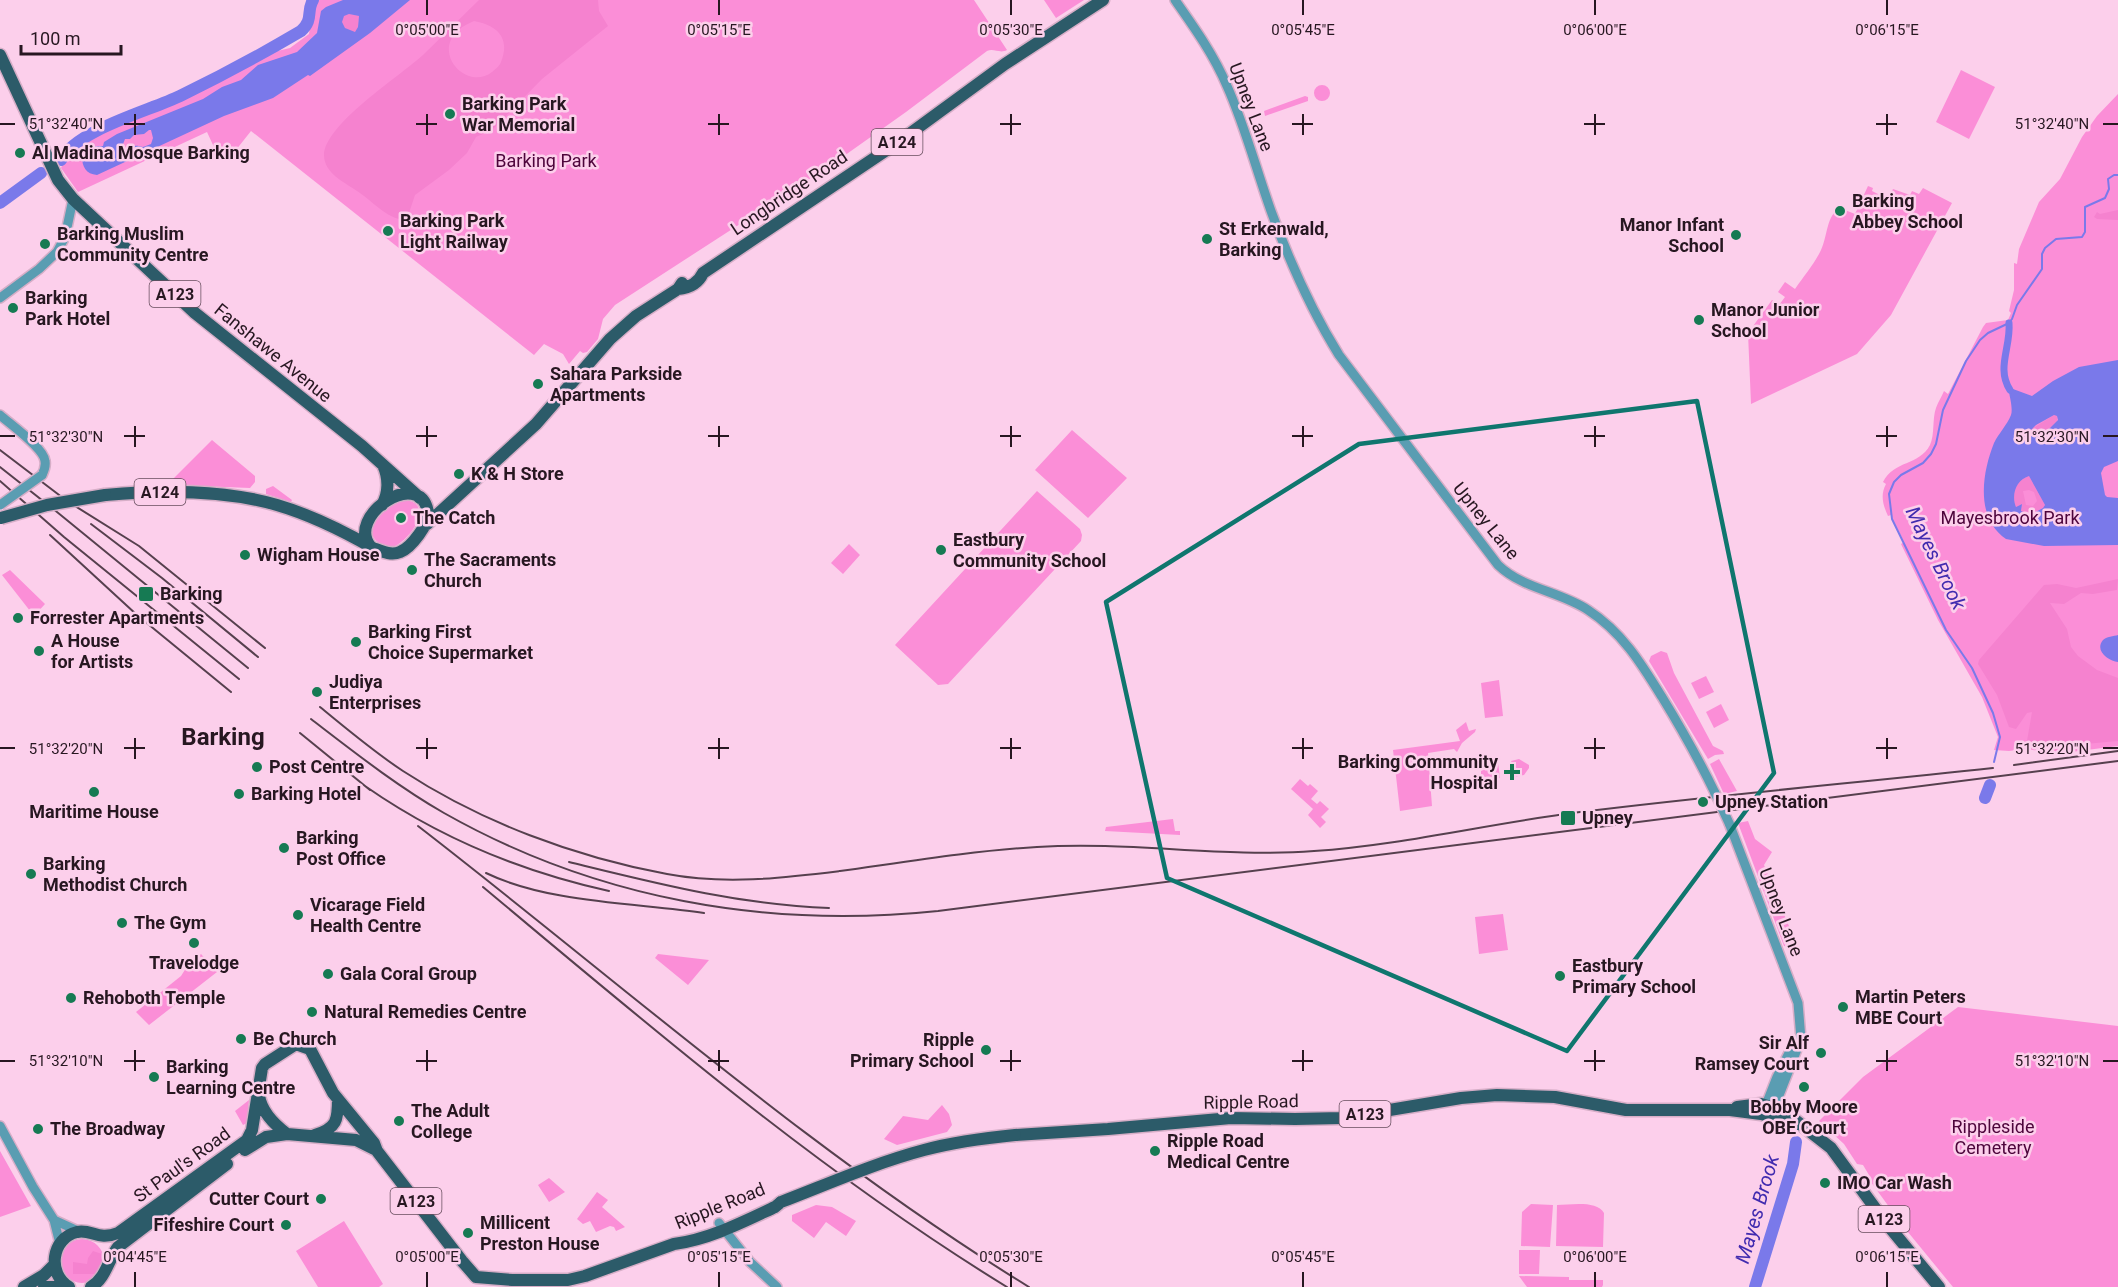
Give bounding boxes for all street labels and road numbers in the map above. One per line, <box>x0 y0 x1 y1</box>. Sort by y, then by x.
street label: Upney Lane <box>1225 60 1278 154</box>
road number: A124 <box>872 129 922 155</box>
street label: Longbridge Road <box>726 146 851 239</box>
road number: A123 <box>150 281 201 307</box>
street label: Fanshawe Avenue <box>210 299 336 406</box>
street label: Upney Lane <box>1449 478 1524 563</box>
road number: A124 <box>134 479 186 505</box>
street label: Upney Lane <box>1755 865 1808 959</box>
street label: Ripple Road <box>1203 1090 1299 1113</box>
road number: A123 <box>1340 1101 1390 1127</box>
street label: St Paul's Road <box>129 1123 234 1207</box>
street label: Ripple Road <box>672 1178 768 1233</box>
road number: A123 <box>390 1188 442 1214</box>
road number: A123 <box>1858 1206 1910 1232</box>

